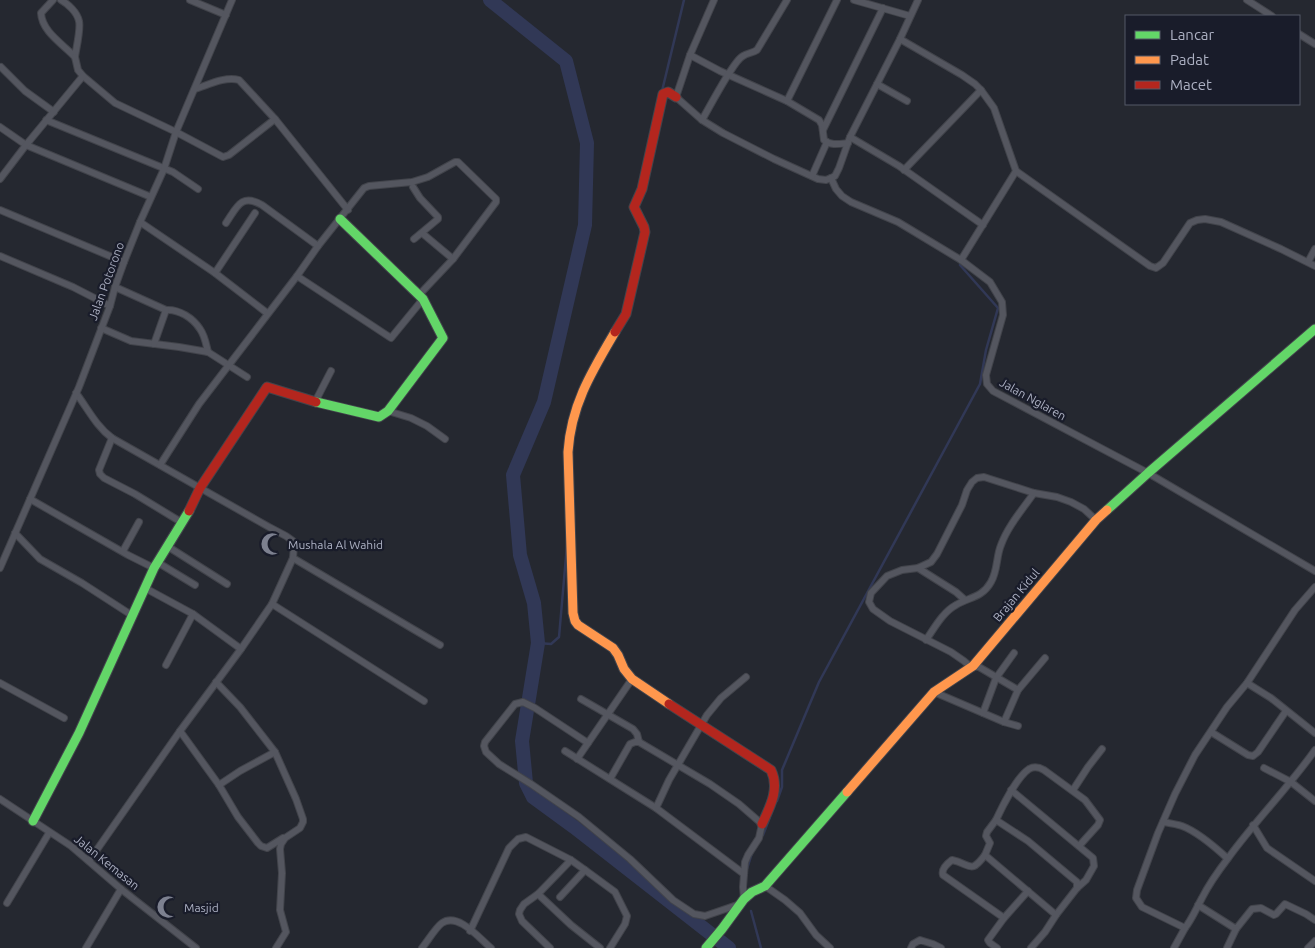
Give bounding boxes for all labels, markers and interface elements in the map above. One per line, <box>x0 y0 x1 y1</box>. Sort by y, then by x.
legend <box>1125 15 1300 105</box>
text: Lancar <box>1170 26 1215 43</box>
text: Padat <box>1170 51 1209 68</box>
text: Macet <box>1170 76 1212 93</box>
street label: Jalan Potorono <box>86 240 126 322</box>
street label: Jalan Nglaren <box>998 375 1068 423</box>
mosque icon: Mushala Al Wahid <box>259 531 285 557</box>
place label: Mushala Al Wahid <box>288 538 383 551</box>
street label: Brajan Kidul <box>990 566 1042 624</box>
street label: Jalan Kemasan <box>72 832 142 892</box>
mosque icon: Masjid <box>155 894 181 920</box>
place label: Masjid <box>184 901 219 914</box>

